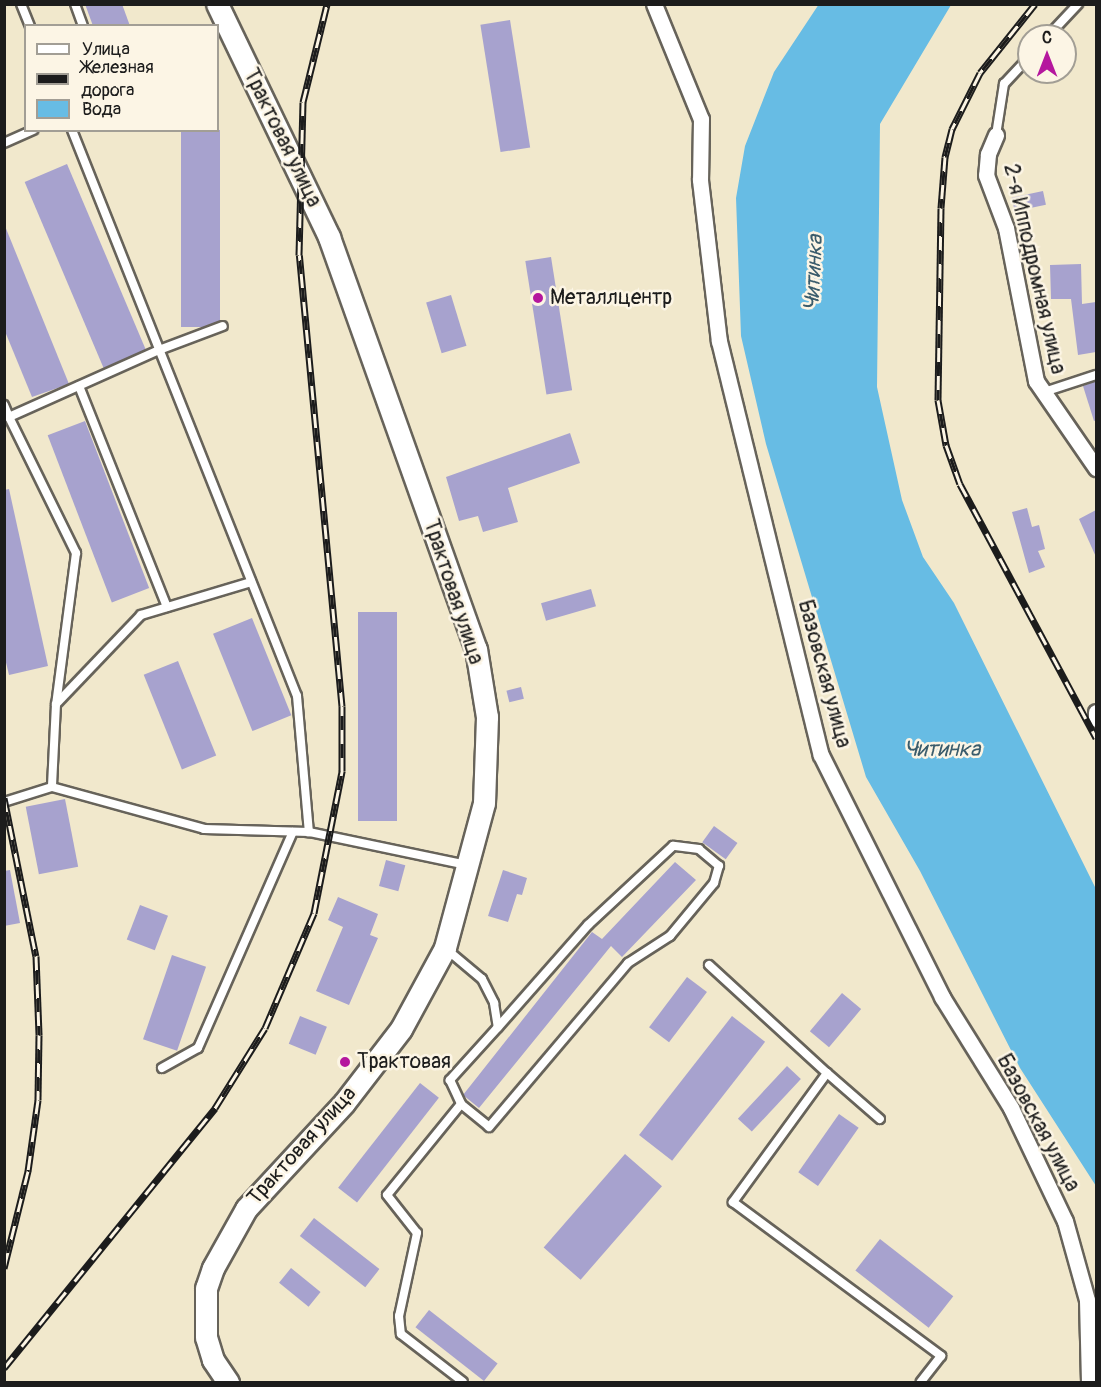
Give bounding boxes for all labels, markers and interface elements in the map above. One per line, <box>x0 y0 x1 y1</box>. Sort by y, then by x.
legend <box>24 24 219 132</box>
north arrow <box>1017 24 1077 84</box>
text: С <box>1042 28 1052 48</box>
text: Улица <box>82 38 130 61</box>
text: Железная дорога <box>81 56 154 102</box>
street label: Трактовая улица <box>238 65 326 211</box>
text: Вода <box>82 98 121 121</box>
street label: 2-я Ипподромная улица <box>998 161 1070 377</box>
water label: Читинка <box>799 234 829 312</box>
place label: Металлцентр <box>550 285 672 311</box>
marker: Металлцентр <box>531 291 545 305</box>
street label: Трактовая улица <box>418 516 488 668</box>
street label: Базовская улица <box>792 597 856 751</box>
water label: Читинка <box>904 737 980 763</box>
place label: Трактовая <box>357 1049 451 1075</box>
street label: Базовская улица <box>991 1050 1085 1196</box>
marker: Трактовая <box>338 1055 352 1069</box>
street label: Трактовая улица <box>242 1082 362 1210</box>

